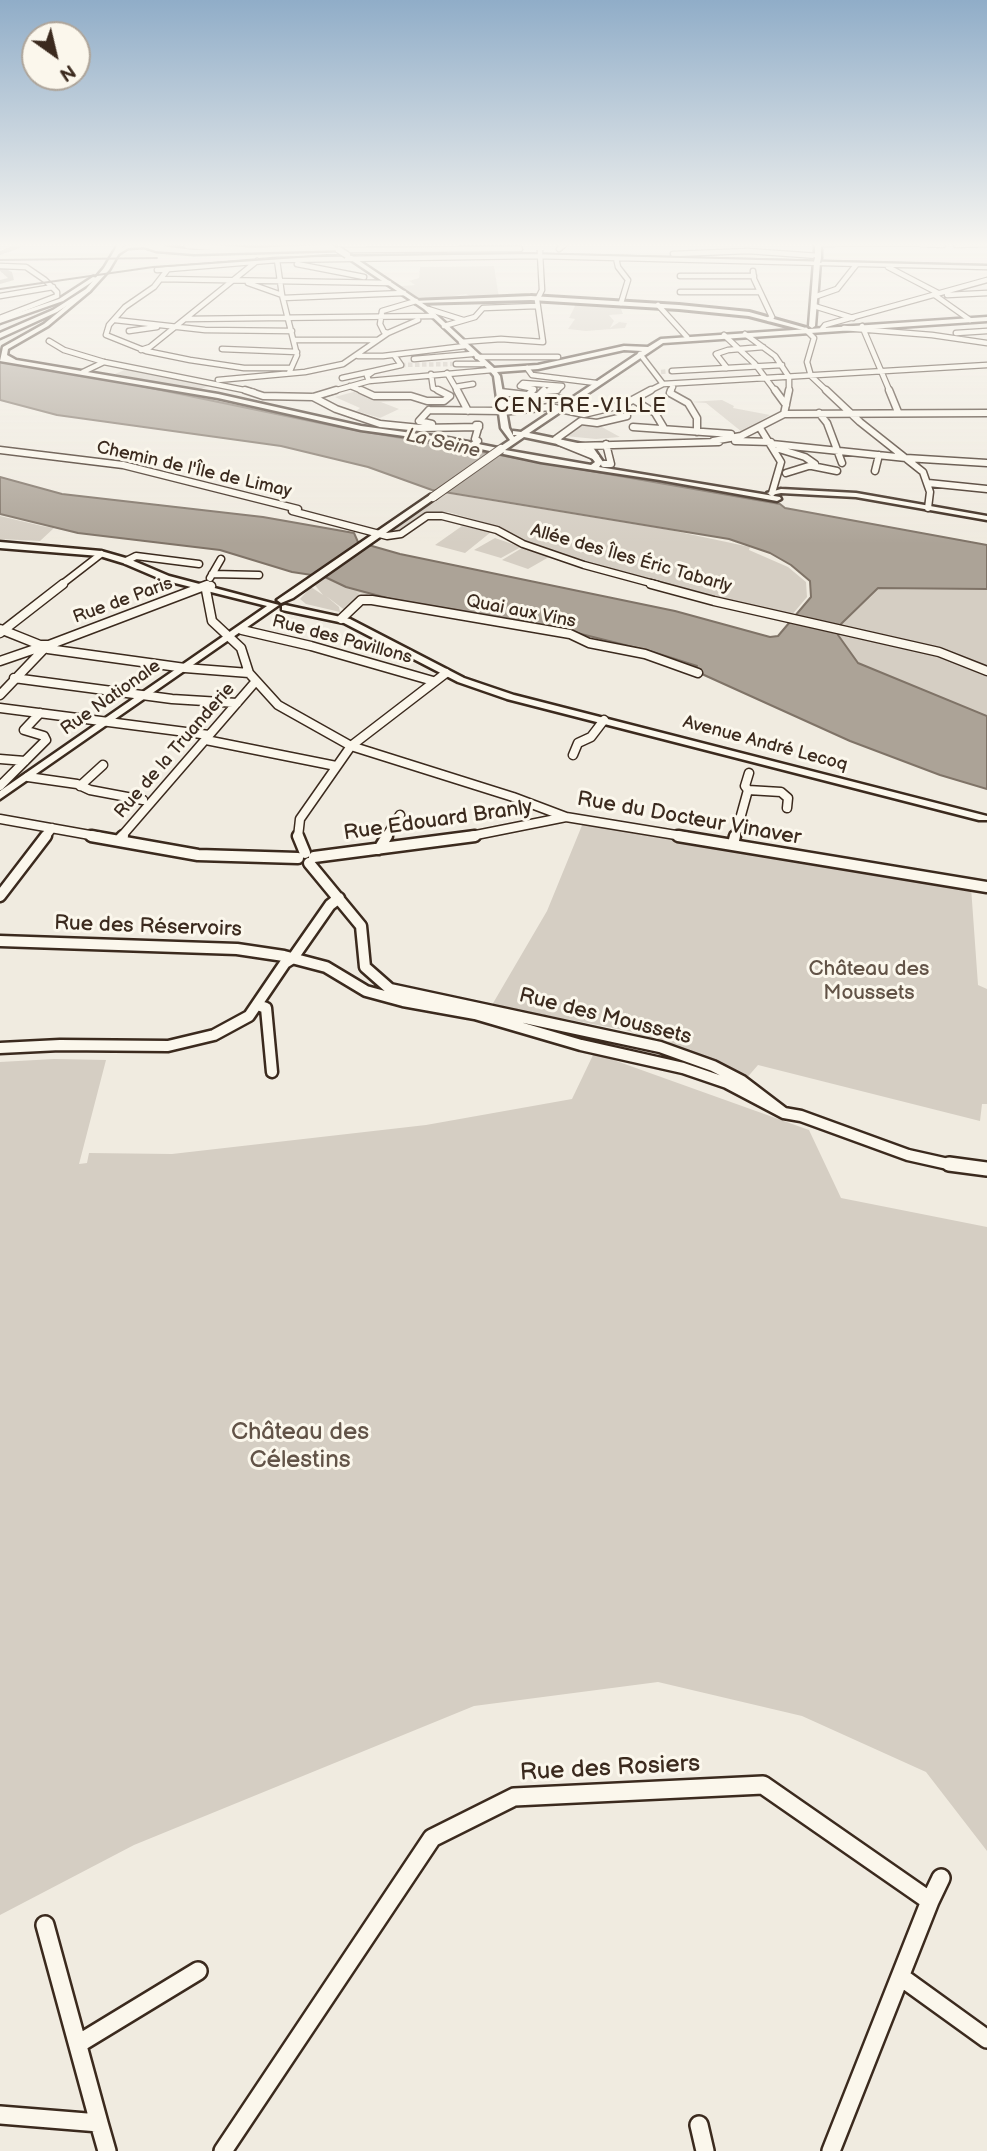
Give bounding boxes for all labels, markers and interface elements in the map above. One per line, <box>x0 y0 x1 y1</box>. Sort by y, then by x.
north arrow <box>21 21 91 91</box>
text: N <box>55 59 79 86</box>
district label: CENTRE-VILLE <box>495 394 667 420</box>
water label: La Seine <box>404 424 482 464</box>
street label: Chemin de l'Île de Limay <box>94 437 294 503</box>
street label: Allée des Îles Éric Tabarly <box>528 520 734 598</box>
street label: Rue de Paris <box>70 573 176 629</box>
street label: Quai aux Vins <box>464 591 578 633</box>
street label: Rue des Pavillons <box>270 611 414 669</box>
street label: Rue Nationale <box>57 656 165 740</box>
street label: Rue de la Truanderie <box>110 679 240 823</box>
street label: Avenue André Lecoq <box>680 712 850 776</box>
street label: Rue du Docteur Vinaver <box>575 787 803 851</box>
street label: Rue Edouard Branly <box>342 795 534 847</box>
street label: Rue des Réservoirs <box>54 911 242 943</box>
park label: Château des Moussets <box>809 957 929 1007</box>
street label: Rue des Moussets <box>516 983 694 1051</box>
park label: Château des Célestins <box>231 1419 369 1475</box>
street label: Rue des Rosiers <box>519 1750 701 1788</box>

